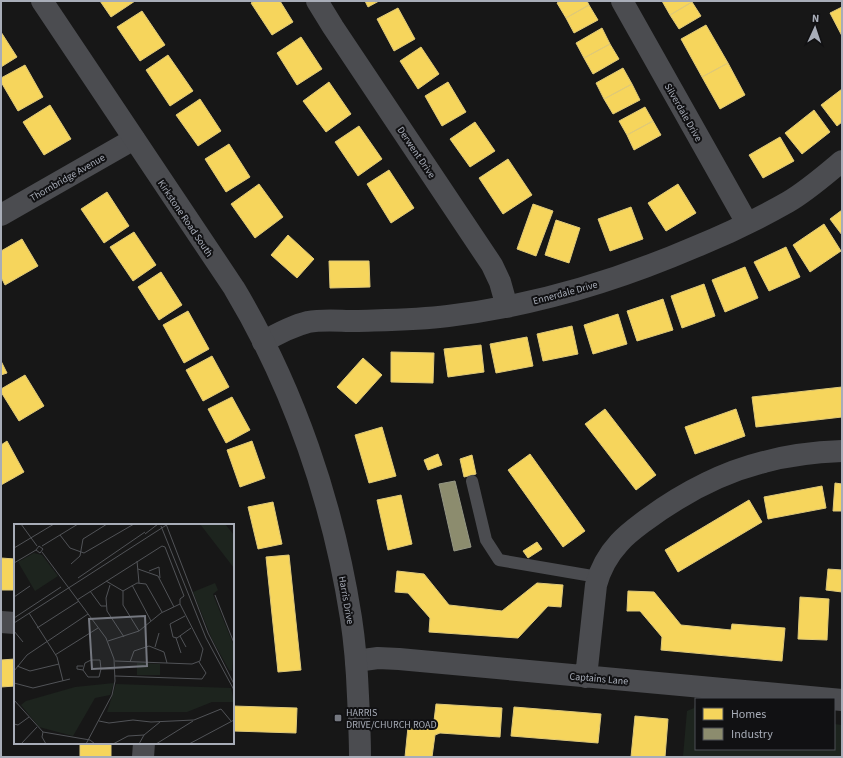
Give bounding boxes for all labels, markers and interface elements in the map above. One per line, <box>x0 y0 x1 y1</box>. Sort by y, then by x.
north arrow <box>795 8 835 48</box>
text: N <box>811 11 820 26</box>
street label: Silverdale Drive <box>661 81 705 144</box>
street label: Derwent Drive <box>394 124 439 181</box>
street label: Thornbridge Avenue <box>27 151 108 205</box>
street label: Kirkstone Road South <box>154 177 216 260</box>
street label: Ennerdale Drive <box>531 278 599 308</box>
inset map <box>14 524 234 744</box>
street label: Harris Drive <box>335 575 357 625</box>
street label: Captains Lane <box>569 669 629 689</box>
legend <box>695 698 835 750</box>
place label: HARRIS DRIVE/CHURCH ROAD <box>346 706 437 732</box>
text: Homes <box>731 706 766 723</box>
marker: HARRIS DRIVE/CHURCH ROAD <box>333 713 343 723</box>
text: Industry <box>731 726 773 743</box>

